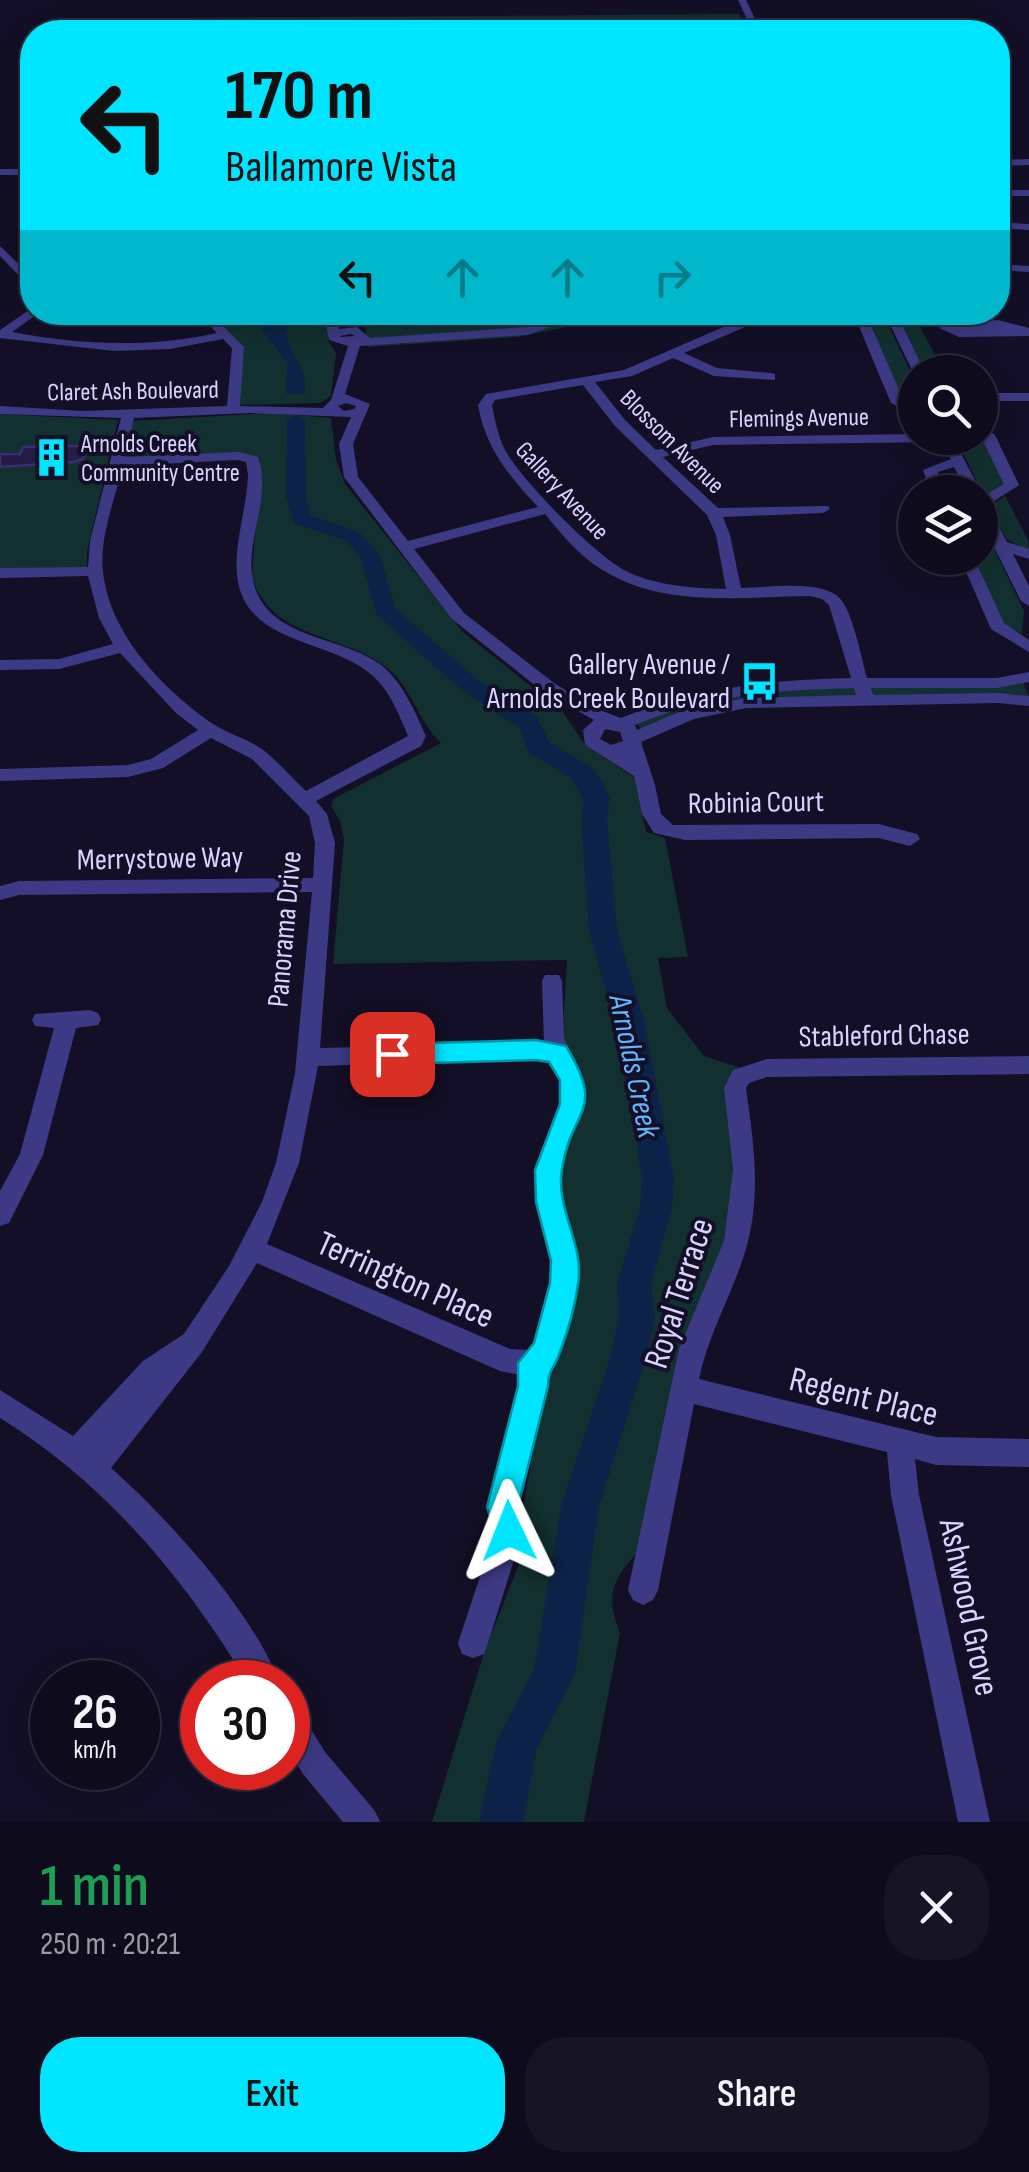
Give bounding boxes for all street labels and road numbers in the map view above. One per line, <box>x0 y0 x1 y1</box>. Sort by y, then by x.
street label: Claret Ash Boulevard <box>47 375 219 408</box>
street label: Blossom Avenue <box>613 383 731 501</box>
street label: Flemings Avenue <box>729 402 869 435</box>
street label: Gallery Avenue <box>508 435 615 547</box>
street label: Robinia Court <box>688 784 824 822</box>
street label: Merrystowe Way <box>77 840 244 878</box>
street label: Panorama Drive <box>260 849 310 1009</box>
street label: Stableford Chase <box>798 1017 970 1055</box>
street label: Royal Terrace <box>635 1213 724 1374</box>
street label: Terrington Place <box>310 1222 501 1339</box>
street label: Regent Place <box>785 1358 943 1437</box>
street label: Ashwood Grove <box>929 1514 1008 1700</box>

